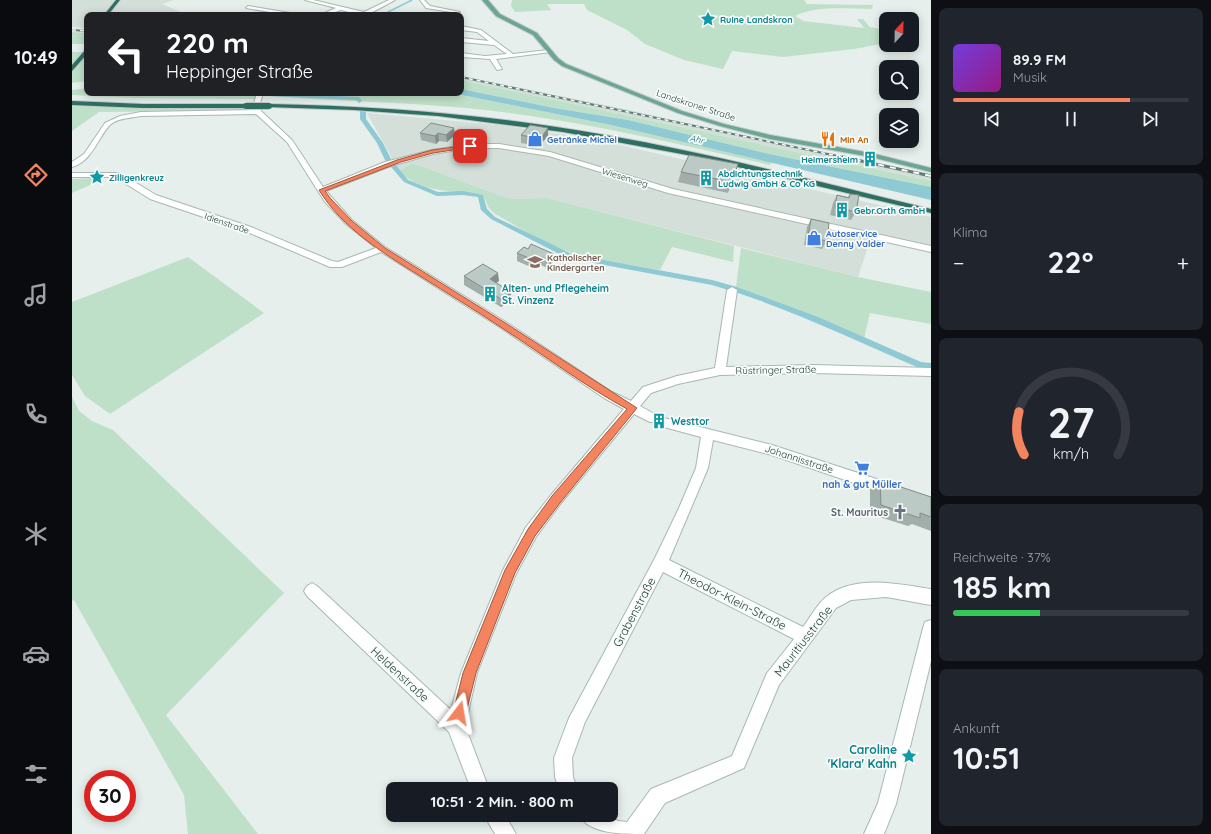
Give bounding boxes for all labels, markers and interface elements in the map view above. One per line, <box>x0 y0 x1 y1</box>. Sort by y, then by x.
place icon: Ruine Landskron <box>699 10 717 28</box>
north arrow <box>879 12 919 52</box>
map controls <box>879 12 919 148</box>
place label: Ruine Landskron <box>720 14 793 25</box>
text: 220 m <box>166 25 249 60</box>
icon: left <box>100 28 152 80</box>
text: 10:49 <box>14 46 58 69</box>
text: 89.9 FM <box>1013 50 1066 69</box>
text: Heppinger Straße <box>166 60 313 83</box>
button: search <box>879 60 919 100</box>
text: Musik <box>1013 69 1047 85</box>
street label: Landskroner Straße <box>655 87 737 123</box>
button: layers <box>879 108 919 148</box>
icon: previous <box>981 108 1003 130</box>
icon: pause <box>1060 108 1082 130</box>
icon: next <box>1139 108 1161 130</box>
pin <box>453 129 487 163</box>
shop icon: Getränke Michel <box>526 130 544 148</box>
restaurant icon: Min An <box>819 130 837 148</box>
water label: Ahr <box>689 132 707 146</box>
place label: Getränke Michel <box>547 134 617 145</box>
place label: Min An <box>840 134 869 145</box>
icon: arrive <box>459 135 481 157</box>
building icon: Heimersheim <box>861 150 879 168</box>
place label: Heimersheim <box>801 154 858 165</box>
icon: directions <box>22 161 50 189</box>
street label: Wiesenweg <box>601 165 649 189</box>
place icon: Zilligenkreuz <box>88 168 106 186</box>
place label: Abdichtungstechnik Ludwig GmbH & Co KG <box>718 168 815 189</box>
building icon: Abdichtungstechnik Ludwig GmbH & Co KG <box>697 169 715 187</box>
place label: Zilligenkreuz <box>109 172 165 183</box>
building icon: Gebr.Orth GmbH <box>833 201 851 219</box>
place label: Gebr.Orth GmbH <box>854 205 925 216</box>
street label: Idienstraße <box>203 210 251 236</box>
text: Klima <box>953 224 987 240</box>
place label: Autoservice Denny Valder <box>826 228 885 249</box>
shop icon: Autoservice Denny Valder <box>805 229 823 247</box>
text: 22° <box>1048 243 1093 281</box>
text: − <box>953 249 964 277</box>
text: + <box>1177 249 1189 277</box>
place label: Katholischer Kindergarten <box>547 252 605 273</box>
school or university icon: Katholischer Kindergarten <box>526 253 544 271</box>
icon: music <box>22 281 50 309</box>
place label: Alten- und Pflegeheim St. Vinzenz <box>502 282 609 307</box>
building icon: Alten- und Pflegeheim St. Vinzenz <box>481 285 499 303</box>
street label: Rüstringer Straße <box>735 363 817 377</box>
text: 27 <box>1048 396 1094 448</box>
icon: phone <box>22 400 50 428</box>
building icon: Westtor <box>650 412 668 430</box>
place label: Westtor <box>671 415 710 428</box>
street label: Johannisstraße <box>763 442 835 476</box>
text: km/h <box>1053 445 1089 463</box>
supermarket icon: nah & gut Müller <box>853 459 871 477</box>
place label: nah & gut Müller <box>822 478 902 491</box>
church icon: St. Mauritus <box>891 503 909 521</box>
place label: St. Mauritus <box>831 506 888 519</box>
icon: climate <box>22 520 50 548</box>
text: Reichweite · 37% <box>953 549 1051 565</box>
street label: Theodor-Klein-Straße <box>675 565 789 633</box>
text: 185 km <box>953 568 1052 606</box>
street label: Grabenstraße <box>609 574 659 649</box>
street label: Mauritiusstraße <box>771 602 835 679</box>
icon: car <box>22 640 50 668</box>
street label: Heldenstraße <box>368 643 433 705</box>
position arrow <box>438 692 480 734</box>
text: Ankunft <box>953 720 1000 736</box>
text: 10:51 <box>953 739 1020 777</box>
place label: Caroline 'Klara' Kahn <box>828 742 897 771</box>
place icon: Caroline 'Klara' Kahn <box>900 747 918 765</box>
icon: filters <box>22 760 50 788</box>
speed limit sign: 30 <box>84 770 136 822</box>
text: 10:51 · 2 Min. · 800 m <box>431 792 573 811</box>

